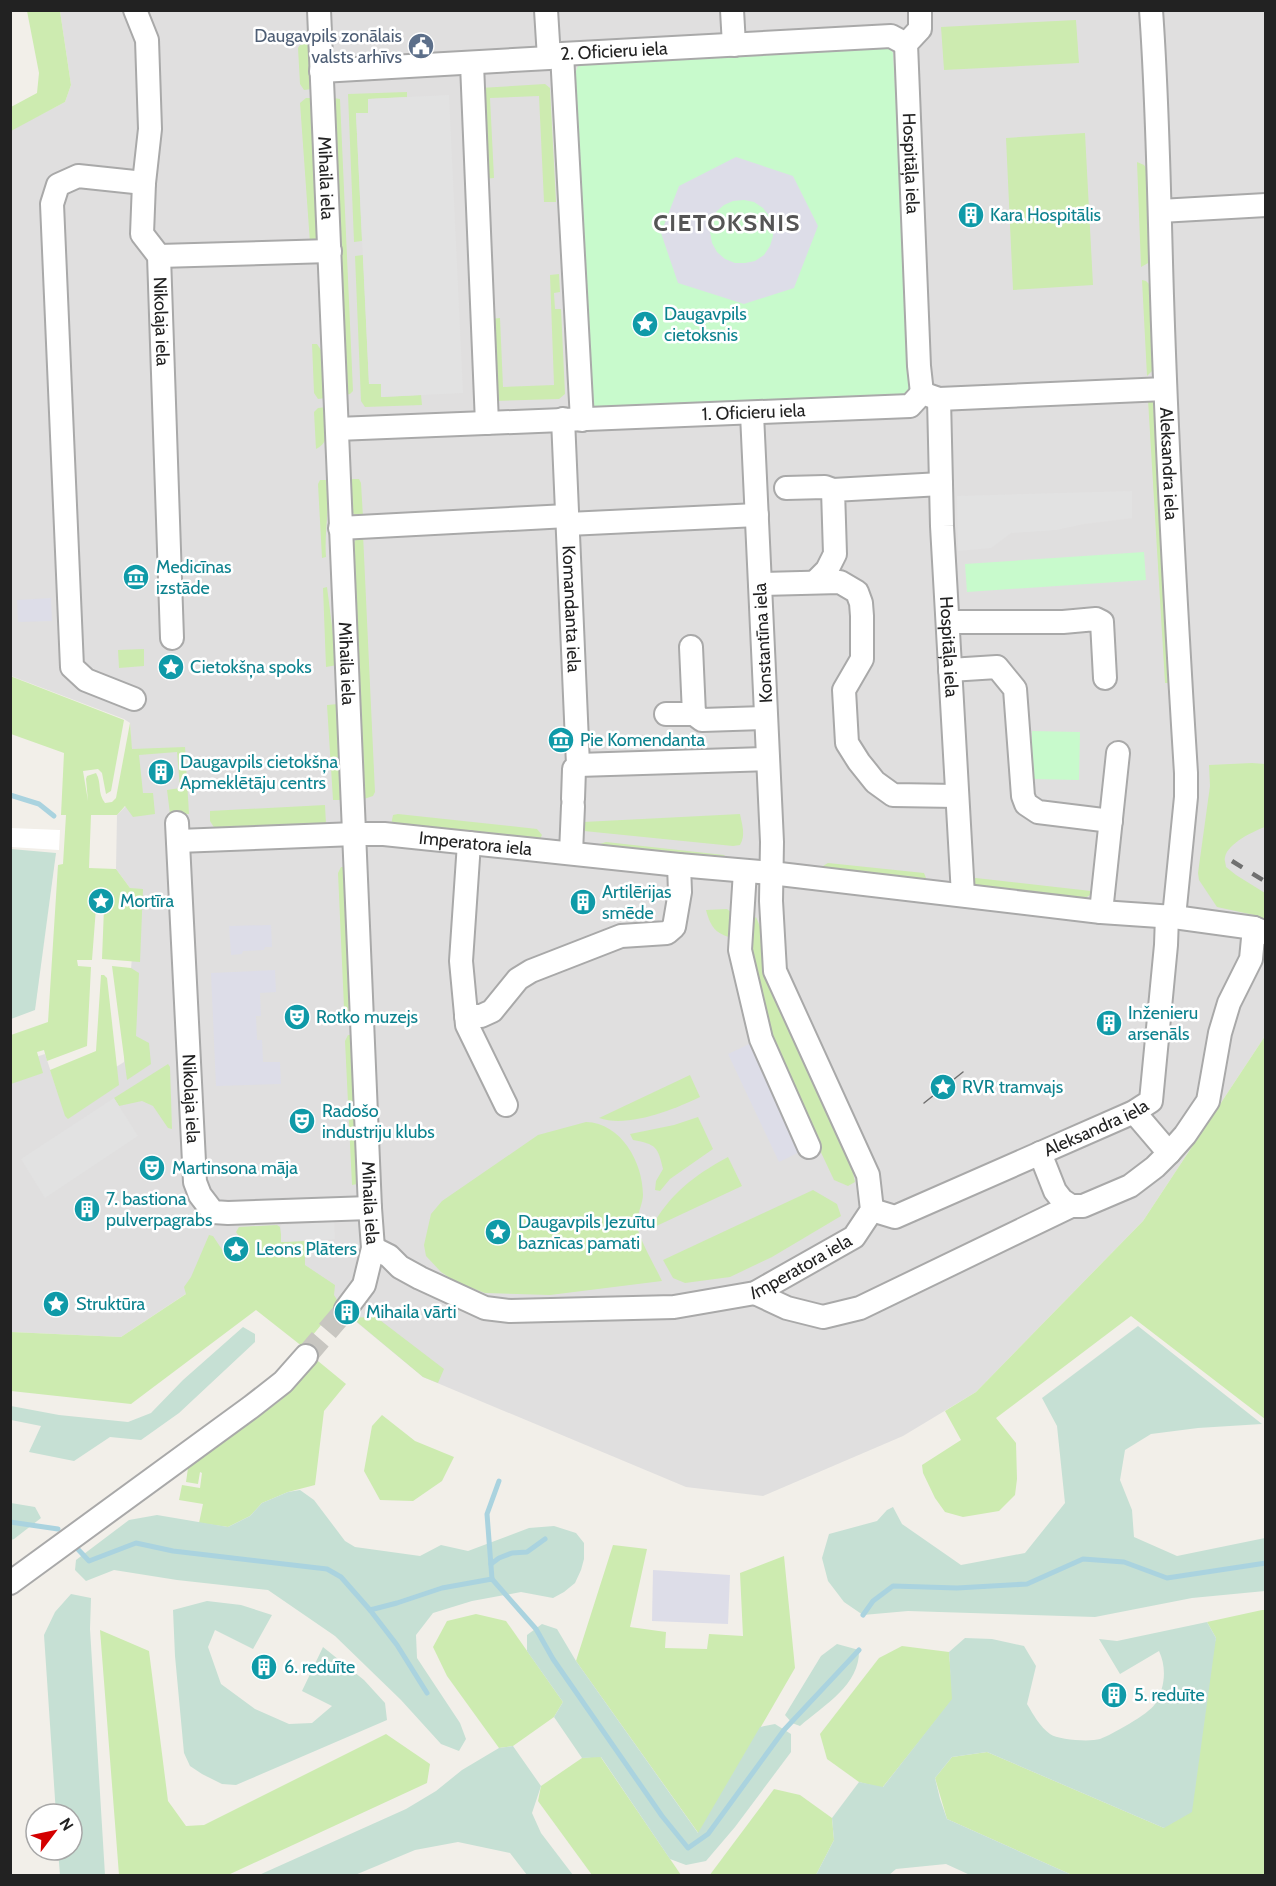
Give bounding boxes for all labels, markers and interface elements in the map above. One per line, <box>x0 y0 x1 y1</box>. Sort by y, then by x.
place label: Daugavpils zonālais valsts arhīvs <box>254 25 402 68</box>
public building icon: Daugavpils zonālais valsts arhīvs <box>406 31 436 61</box>
street label: 2. Oficieru iela <box>560 37 668 65</box>
street label: Hospitāļa iela <box>898 112 924 215</box>
street label: Mihaila iela <box>313 136 339 220</box>
building icon: Kara Hospitālis <box>956 200 986 230</box>
place label: Kara Hospitālis <box>990 204 1101 226</box>
district label: CIETOKSNIS <box>653 208 801 237</box>
street label: Nikolaja iela <box>149 276 174 367</box>
place label: Daugavpils cietoksnis <box>664 303 747 346</box>
place icon: Daugavpils cietoksnis <box>630 309 660 339</box>
street label: 1. Oficieru iela <box>701 399 806 425</box>
street label: Aleksandra iela <box>1155 407 1182 521</box>
street label: Komandanta iela <box>557 545 585 673</box>
place label: Medicīnas izstāde <box>156 556 232 599</box>
museum icon: Medicīnas izstāde <box>121 562 151 592</box>
street label: Konstantīna iela <box>749 582 777 704</box>
street label: Hospitāļa iela <box>935 596 963 698</box>
street label: Mihaila iela <box>334 621 359 706</box>
place icon: Cietokšņa spoks <box>156 652 186 682</box>
place label: Cietokšņa spoks <box>190 656 312 679</box>
museum icon: Pie Komendanta <box>546 725 576 755</box>
place label: Pie Komendanta <box>580 729 705 751</box>
place label: Daugavpils cietokšņa Apmeklētāju centrs <box>180 751 338 794</box>
building icon: Daugavpils cietokšņa Apmeklētāju centrs <box>146 757 176 787</box>
street label: Imperatora iela <box>418 827 533 861</box>
place label: Artilērijas smēde <box>602 881 672 924</box>
place icon: Mortīra <box>86 886 116 916</box>
building icon: Artilērijas smēde <box>568 887 598 917</box>
place label: Mortīra <box>120 890 174 912</box>
theatre icon: Rotko muzejs <box>282 1002 312 1032</box>
place label: Inženieru arsenāls <box>1128 1002 1198 1045</box>
place label: Rotko muzejs <box>316 1006 418 1028</box>
building icon: Inženieru arsenāls <box>1094 1008 1124 1038</box>
street label: Nikolaja iela <box>178 1054 204 1144</box>
place icon: RVR tramvajs <box>928 1072 958 1102</box>
place label: RVR tramvajs <box>962 1076 1063 1098</box>
street label: Aleksandra iela <box>1040 1094 1153 1161</box>
place label: Radošo industriju klubs <box>322 1100 435 1143</box>
theatre icon: Radošo industriju klubs <box>287 1106 317 1136</box>
theatre icon: Martinsona māja <box>137 1153 167 1183</box>
place label: Martinsona māja <box>172 1157 298 1179</box>
street label: Mihaila iela <box>357 1161 384 1246</box>
place label: 7. bastiona pulverpagrabs <box>106 1188 212 1231</box>
building icon: 7. bastiona pulverpagrabs <box>72 1194 102 1224</box>
place label: Daugavpils Jezuītu baznīcas pamati <box>518 1211 656 1254</box>
place icon: Daugavpils Jezuītu baznīcas pamati <box>483 1217 513 1247</box>
street label: Imperatora iela <box>749 1229 856 1305</box>
place icon: Leons Plāters <box>221 1234 251 1264</box>
place label: Leons Plāters <box>256 1238 357 1260</box>
place icon: Struktūra <box>41 1289 71 1319</box>
place label: Struktūra <box>76 1293 146 1315</box>
building icon: Mihaila vārti <box>332 1297 362 1327</box>
place label: Mihaila vārti <box>366 1301 456 1323</box>
building icon: 6. reduīte <box>249 1652 279 1682</box>
place label: 6. reduīte <box>284 1656 355 1678</box>
building icon: 5. reduīte <box>1099 1680 1129 1710</box>
place label: 5. reduīte <box>1134 1684 1205 1706</box>
north arrow <box>24 1802 84 1862</box>
text: N <box>55 1814 77 1834</box>

